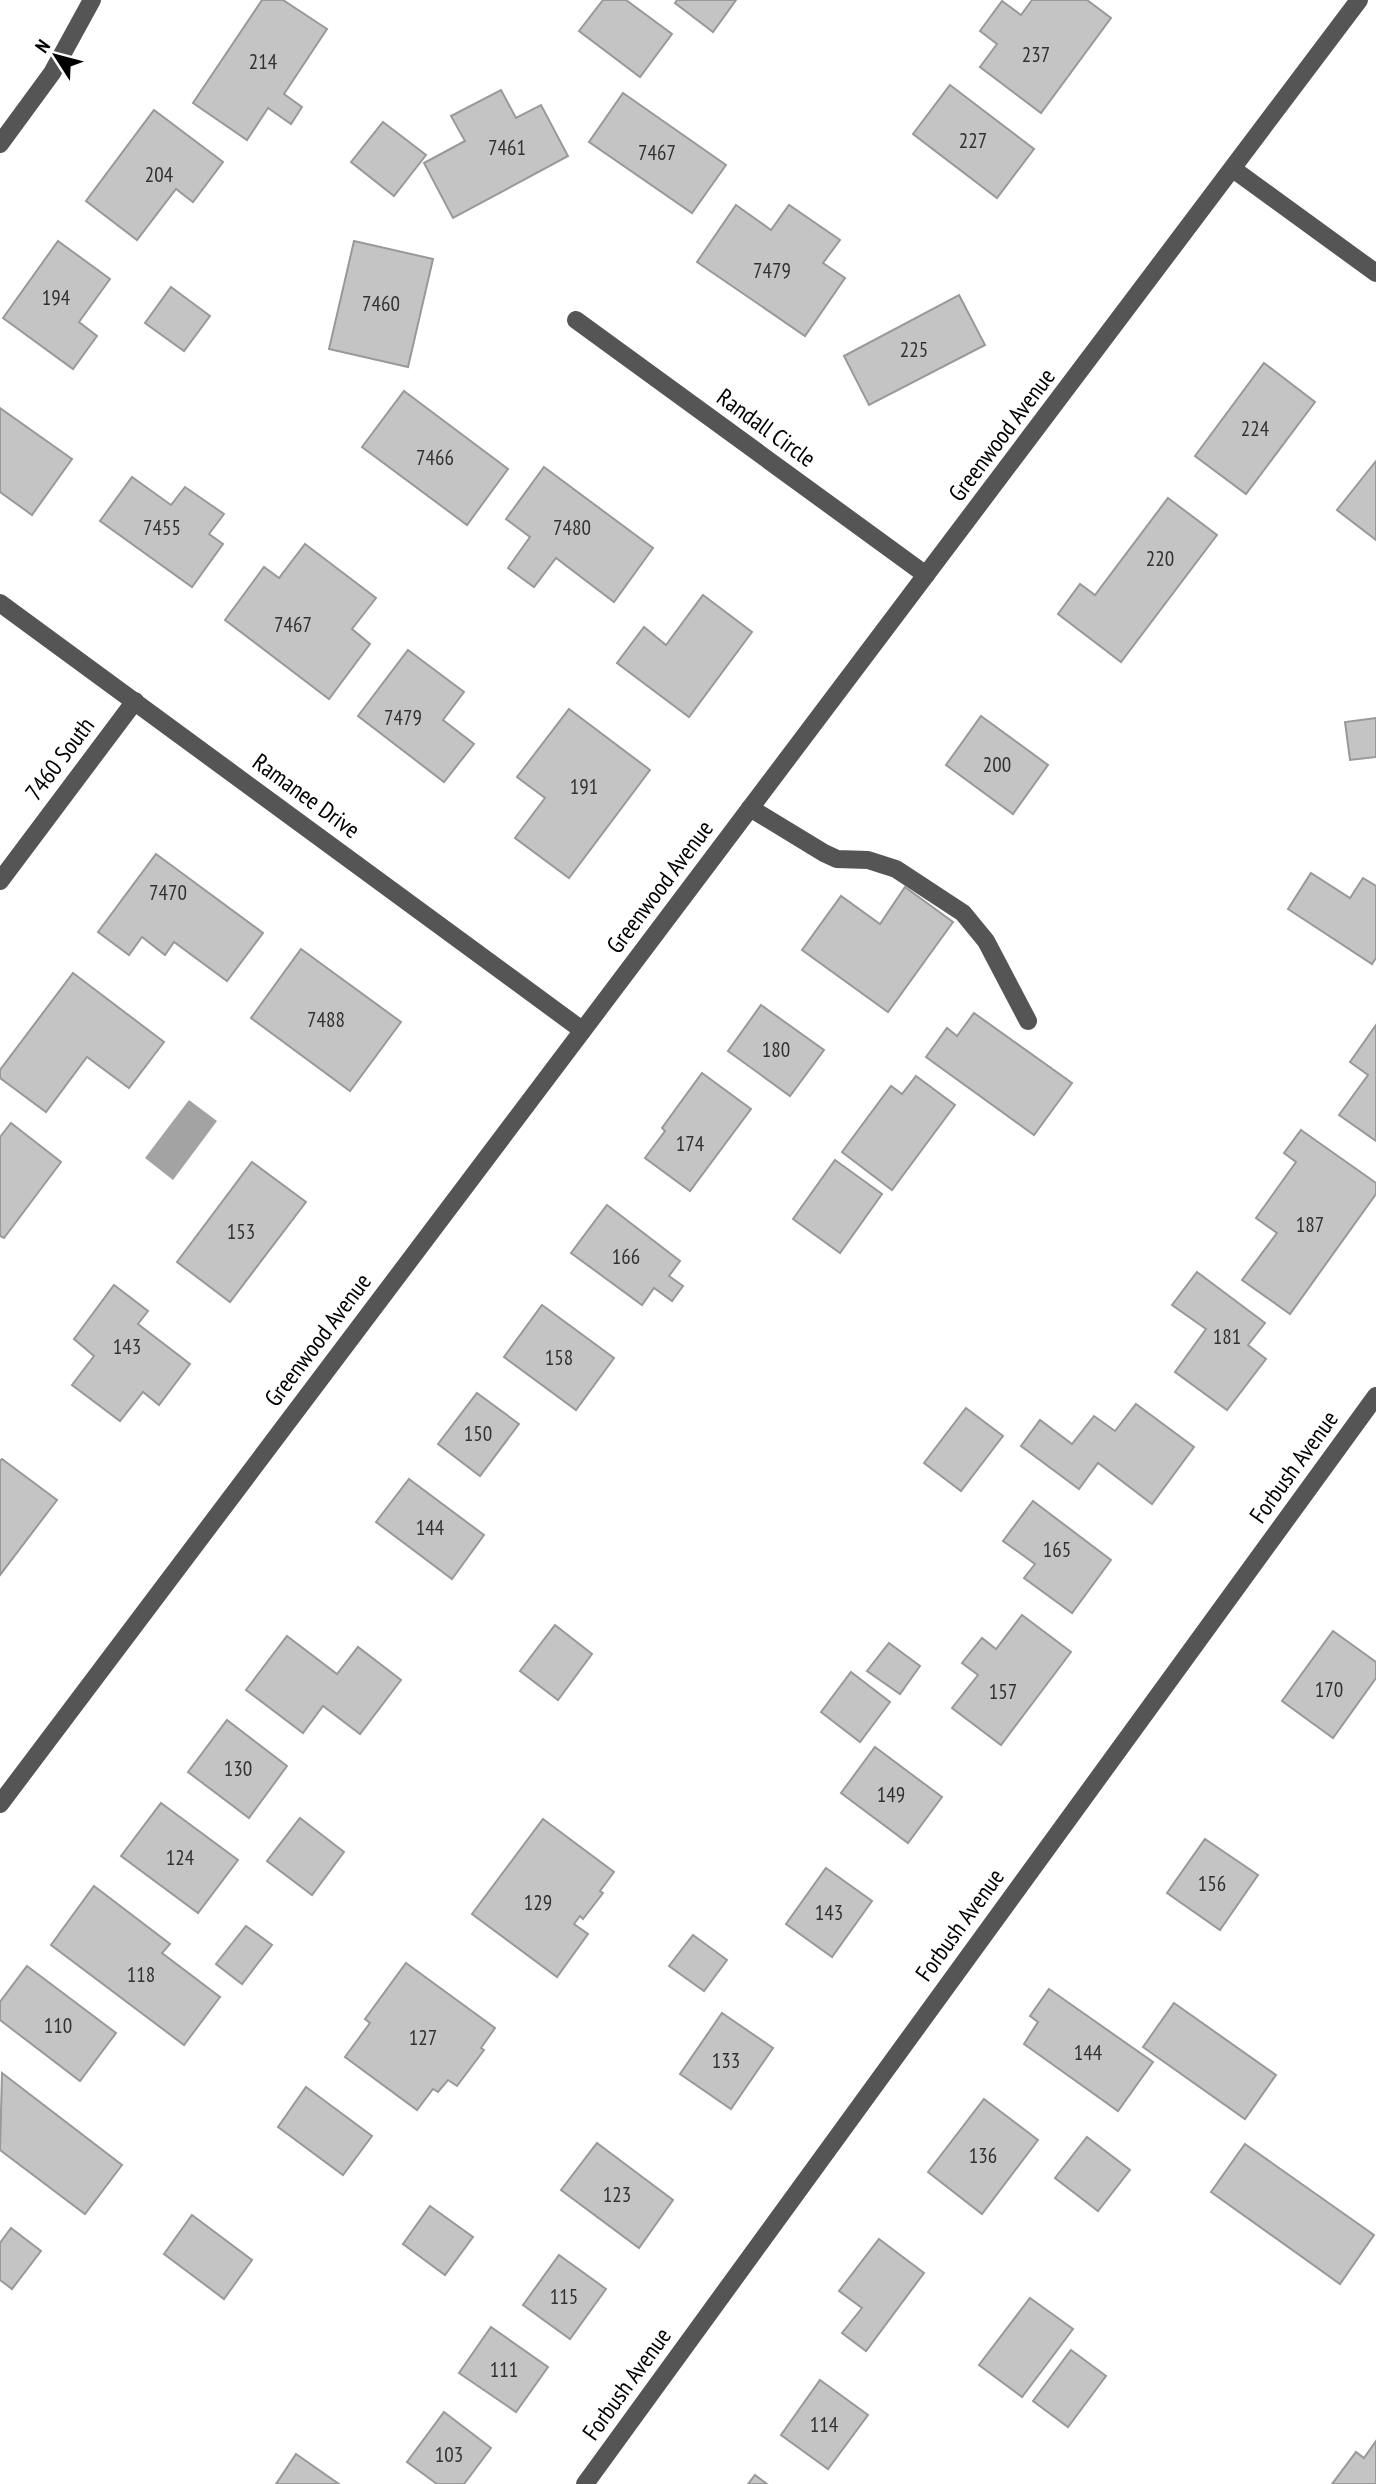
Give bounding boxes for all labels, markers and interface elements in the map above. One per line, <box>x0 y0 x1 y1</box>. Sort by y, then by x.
north arrow <box>21 21 91 91</box>
text: N <box>30 35 55 57</box>
house number: 237 <box>1022 41 1050 68</box>
house number: 214 <box>249 48 278 75</box>
house number: 227 <box>959 127 987 154</box>
house number: 7461 <box>488 134 526 161</box>
house number: 7467 <box>638 139 676 166</box>
house number: 204 <box>145 161 174 188</box>
house number: 7479 <box>753 257 791 284</box>
house number: 194 <box>42 284 71 311</box>
house number: 7460 <box>362 290 400 317</box>
house number: 225 <box>900 336 928 363</box>
street label: Greenwood Avenue <box>941 362 1062 507</box>
street label: Randall Circle <box>711 381 822 474</box>
house number: 224 <box>1241 415 1270 442</box>
house number: 7466 <box>416 444 454 471</box>
house number: 7455 <box>143 514 181 541</box>
house number: 7480 <box>553 514 591 541</box>
house number: 220 <box>1146 545 1174 572</box>
house number: 7467 <box>274 611 312 638</box>
house number: 7479 <box>384 704 422 731</box>
street label: 7460 South <box>18 711 101 807</box>
street label: Ramanee Drive <box>247 746 366 845</box>
house number: 200 <box>983 751 1011 778</box>
house number: 191 <box>570 773 598 800</box>
street label: Greenwood Avenue <box>599 814 720 959</box>
house number: 7470 <box>149 879 187 906</box>
house number: 7488 <box>307 1006 345 1033</box>
house number: 180 <box>762 1036 790 1063</box>
house number: 174 <box>676 1130 705 1157</box>
house number: 187 <box>1296 1211 1324 1238</box>
house number: 153 <box>227 1218 255 1245</box>
house number: 166 <box>612 1243 640 1270</box>
street label: Greenwood Avenue <box>257 1267 378 1412</box>
house number: 181 <box>1213 1323 1241 1350</box>
house number: 143 <box>113 1333 141 1360</box>
house number: 158 <box>545 1344 573 1371</box>
street label: Forbush Avenue <box>1242 1404 1345 1529</box>
house number: 150 <box>464 1420 492 1447</box>
house number: 144 <box>416 1514 445 1541</box>
house number: 165 <box>1043 1536 1071 1563</box>
house number: 170 <box>1315 1676 1343 1703</box>
house number: 157 <box>989 1678 1017 1705</box>
house number: 130 <box>224 1755 252 1782</box>
house number: 149 <box>877 1781 905 1808</box>
house number: 124 <box>166 1844 195 1871</box>
street label: Forbush Avenue <box>908 1862 1011 1987</box>
house number: 156 <box>1198 1870 1226 1897</box>
house number: 129 <box>524 1889 552 1916</box>
house number: 143 <box>815 1899 843 1926</box>
house number: 118 <box>127 1961 155 1988</box>
house number: 110 <box>44 2012 72 2039</box>
house number: 127 <box>409 2024 437 2051</box>
house number: 144 <box>1074 2039 1103 2066</box>
house number: 133 <box>712 2047 740 2074</box>
house number: 136 <box>969 2142 997 2169</box>
house number: 123 <box>603 2181 631 2208</box>
house number: 115 <box>550 2283 578 2310</box>
street label: Forbush Avenue <box>575 2321 678 2446</box>
house number: 111 <box>490 2356 518 2383</box>
house number: 114 <box>810 2411 839 2438</box>
house number: 103 <box>435 2441 463 2468</box>

